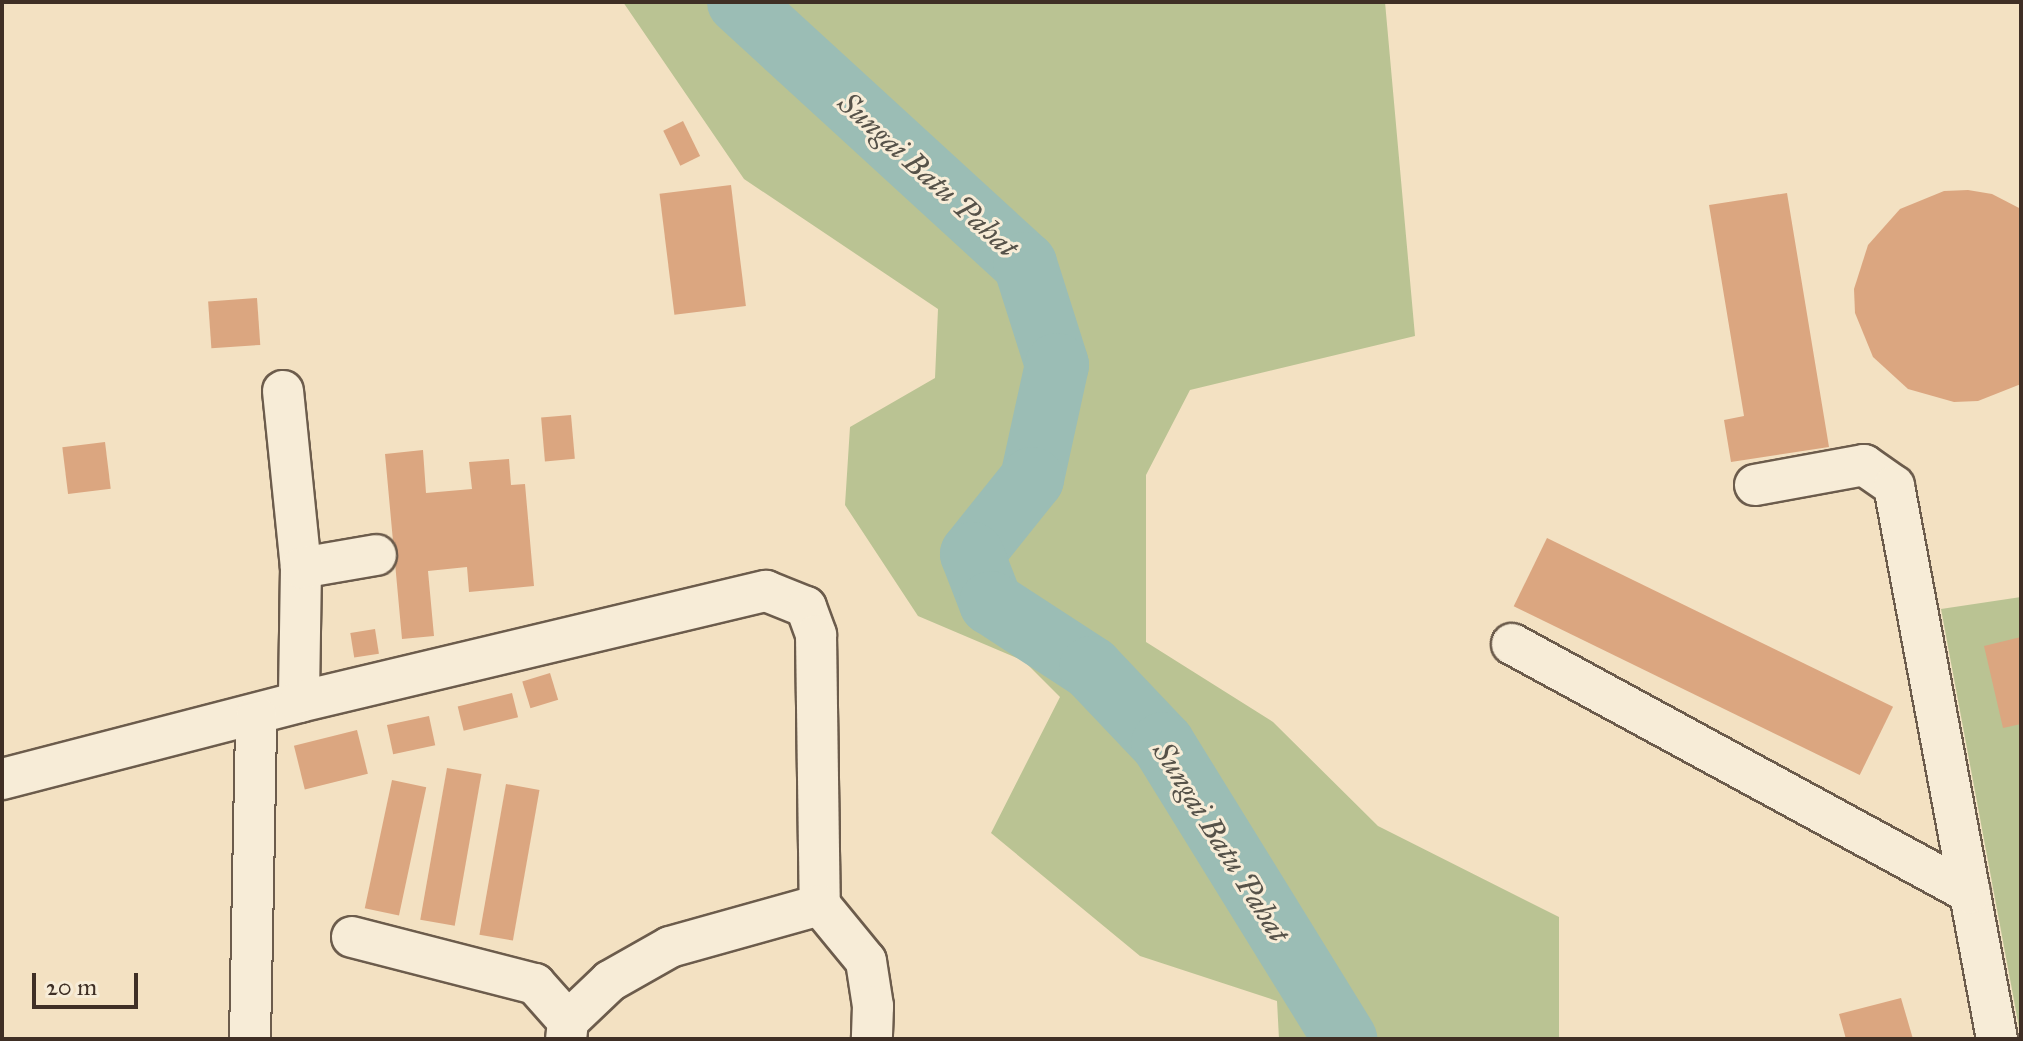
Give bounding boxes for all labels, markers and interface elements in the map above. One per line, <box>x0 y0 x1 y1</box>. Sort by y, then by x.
water label: Sungai Batu Pahat <box>831 85 1025 265</box>
water label: Sungai Batu Pahat <box>1145 735 1297 949</box>
scale bar <box>36 957 142 1007</box>
text: 20 m <box>46 972 97 1002</box>

